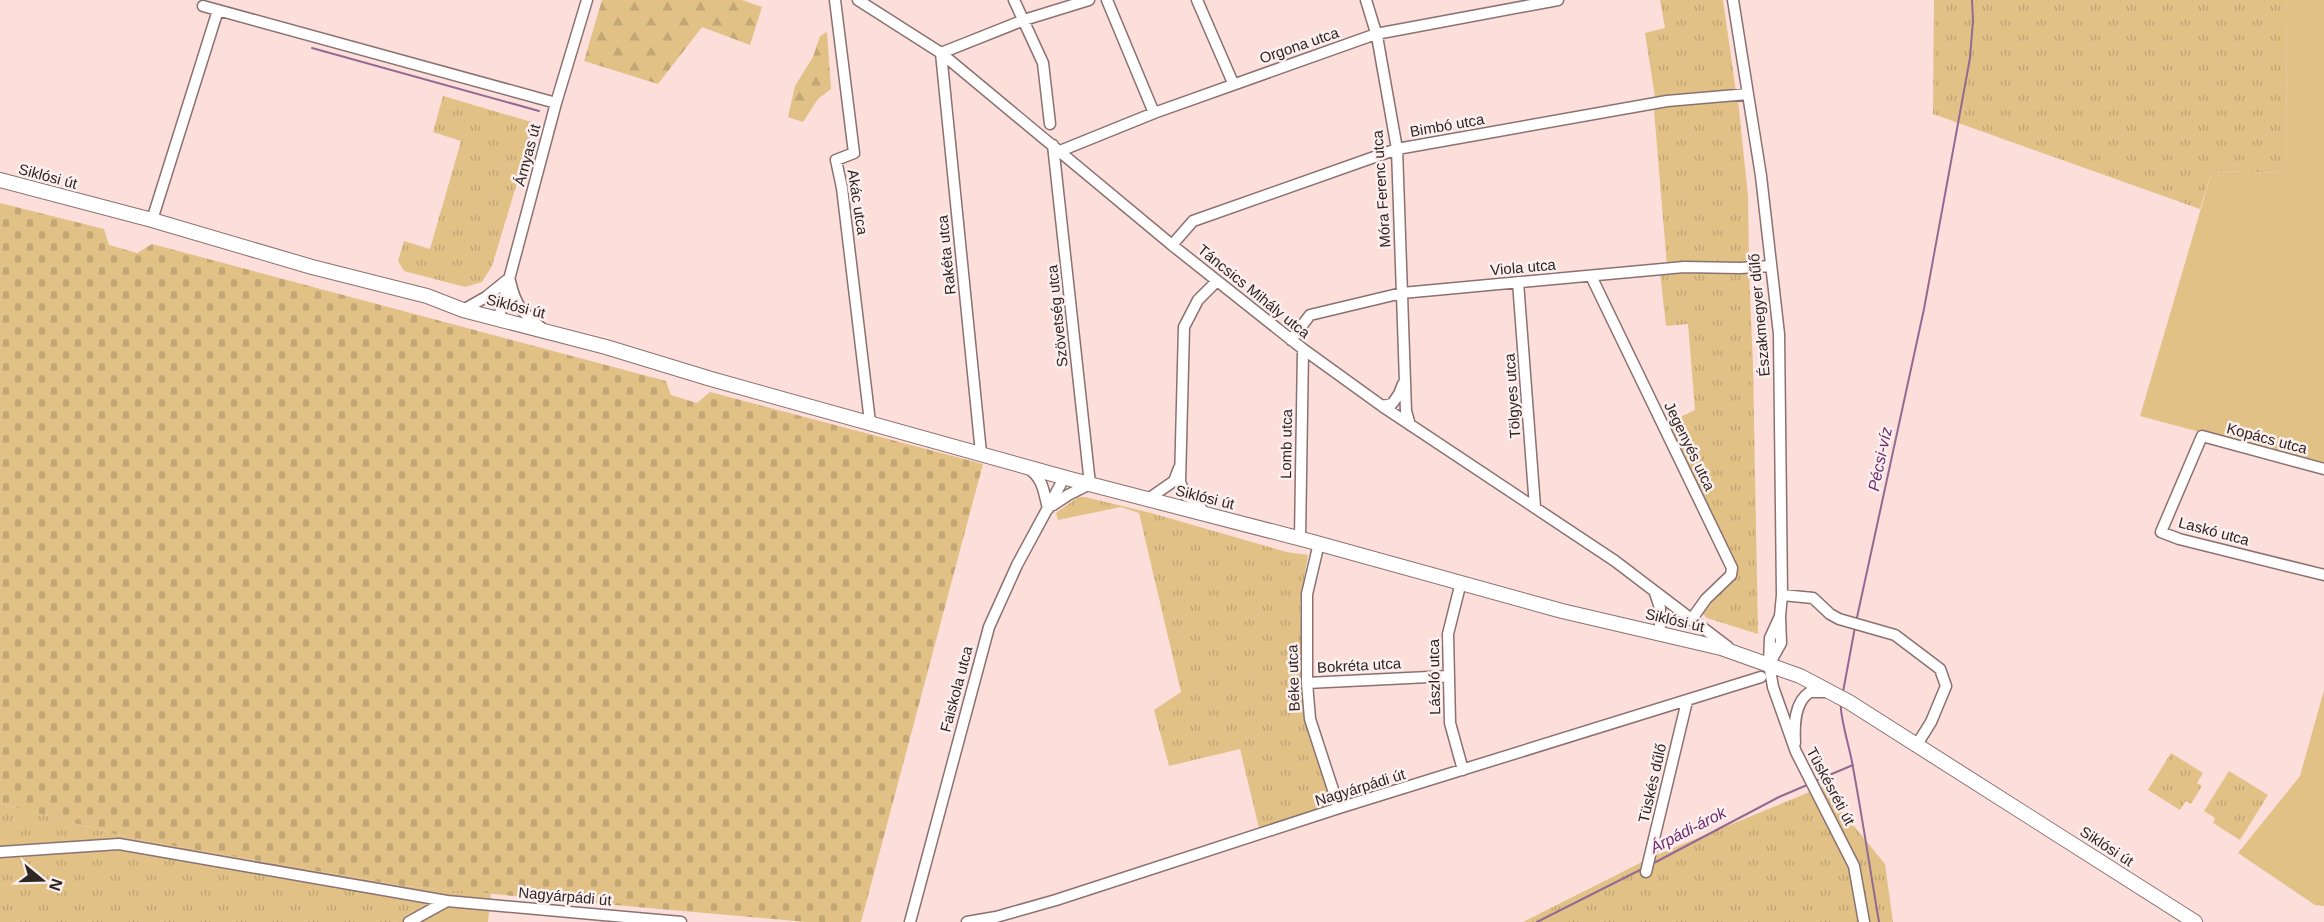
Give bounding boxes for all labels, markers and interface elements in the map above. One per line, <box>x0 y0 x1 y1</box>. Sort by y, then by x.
street label: Orgona utca <box>1257 23 1341 66</box>
street label: Bimbó utca <box>1409 110 1486 140</box>
street label: Árnyas út <box>511 121 544 188</box>
street label: Móra Ferenc utca <box>1368 129 1394 248</box>
street label: Siklósi út <box>17 160 80 192</box>
street label: Akác utca <box>844 168 872 237</box>
street label: Rakéta utca <box>933 214 959 296</box>
street label: Táncsics Mihály utca <box>1195 241 1314 342</box>
street label: Északmegyer dűlő <box>1745 253 1773 377</box>
street label: Viola utca <box>1490 256 1557 278</box>
street label: Szövetség utca <box>1043 263 1071 368</box>
street label: Siklósi út <box>485 290 548 322</box>
street label: Tölgyes utca <box>1501 352 1523 439</box>
street label: Jegenyés utca <box>1661 399 1719 494</box>
street label: Lomb utca <box>1277 408 1295 479</box>
street label: Kopács utca <box>2225 419 2310 457</box>
water label: Pécsi-víz <box>1865 425 1895 493</box>
street label: Siklósi út <box>1174 481 1237 513</box>
street label: Laskó utca <box>2177 513 2252 549</box>
street label: Siklósi út <box>1644 605 1707 635</box>
street label: László utca <box>1425 638 1443 715</box>
street label: Faiskola utca <box>936 643 976 734</box>
street label: Béke utca <box>1283 644 1303 712</box>
street label: Bokréta utca <box>1317 654 1402 676</box>
street label: Tüskés dűlő <box>1635 742 1669 824</box>
street label: Tüskésréti út <box>1803 744 1859 829</box>
street label: Nagyárpádi út <box>1313 765 1408 809</box>
water label: Árpádi-árok <box>1646 802 1730 857</box>
street label: Siklósi út <box>2077 823 2137 870</box>
north arrow <box>12 850 72 910</box>
text: N <box>46 876 66 893</box>
street label: Nagyárpádi út <box>518 883 613 909</box>

